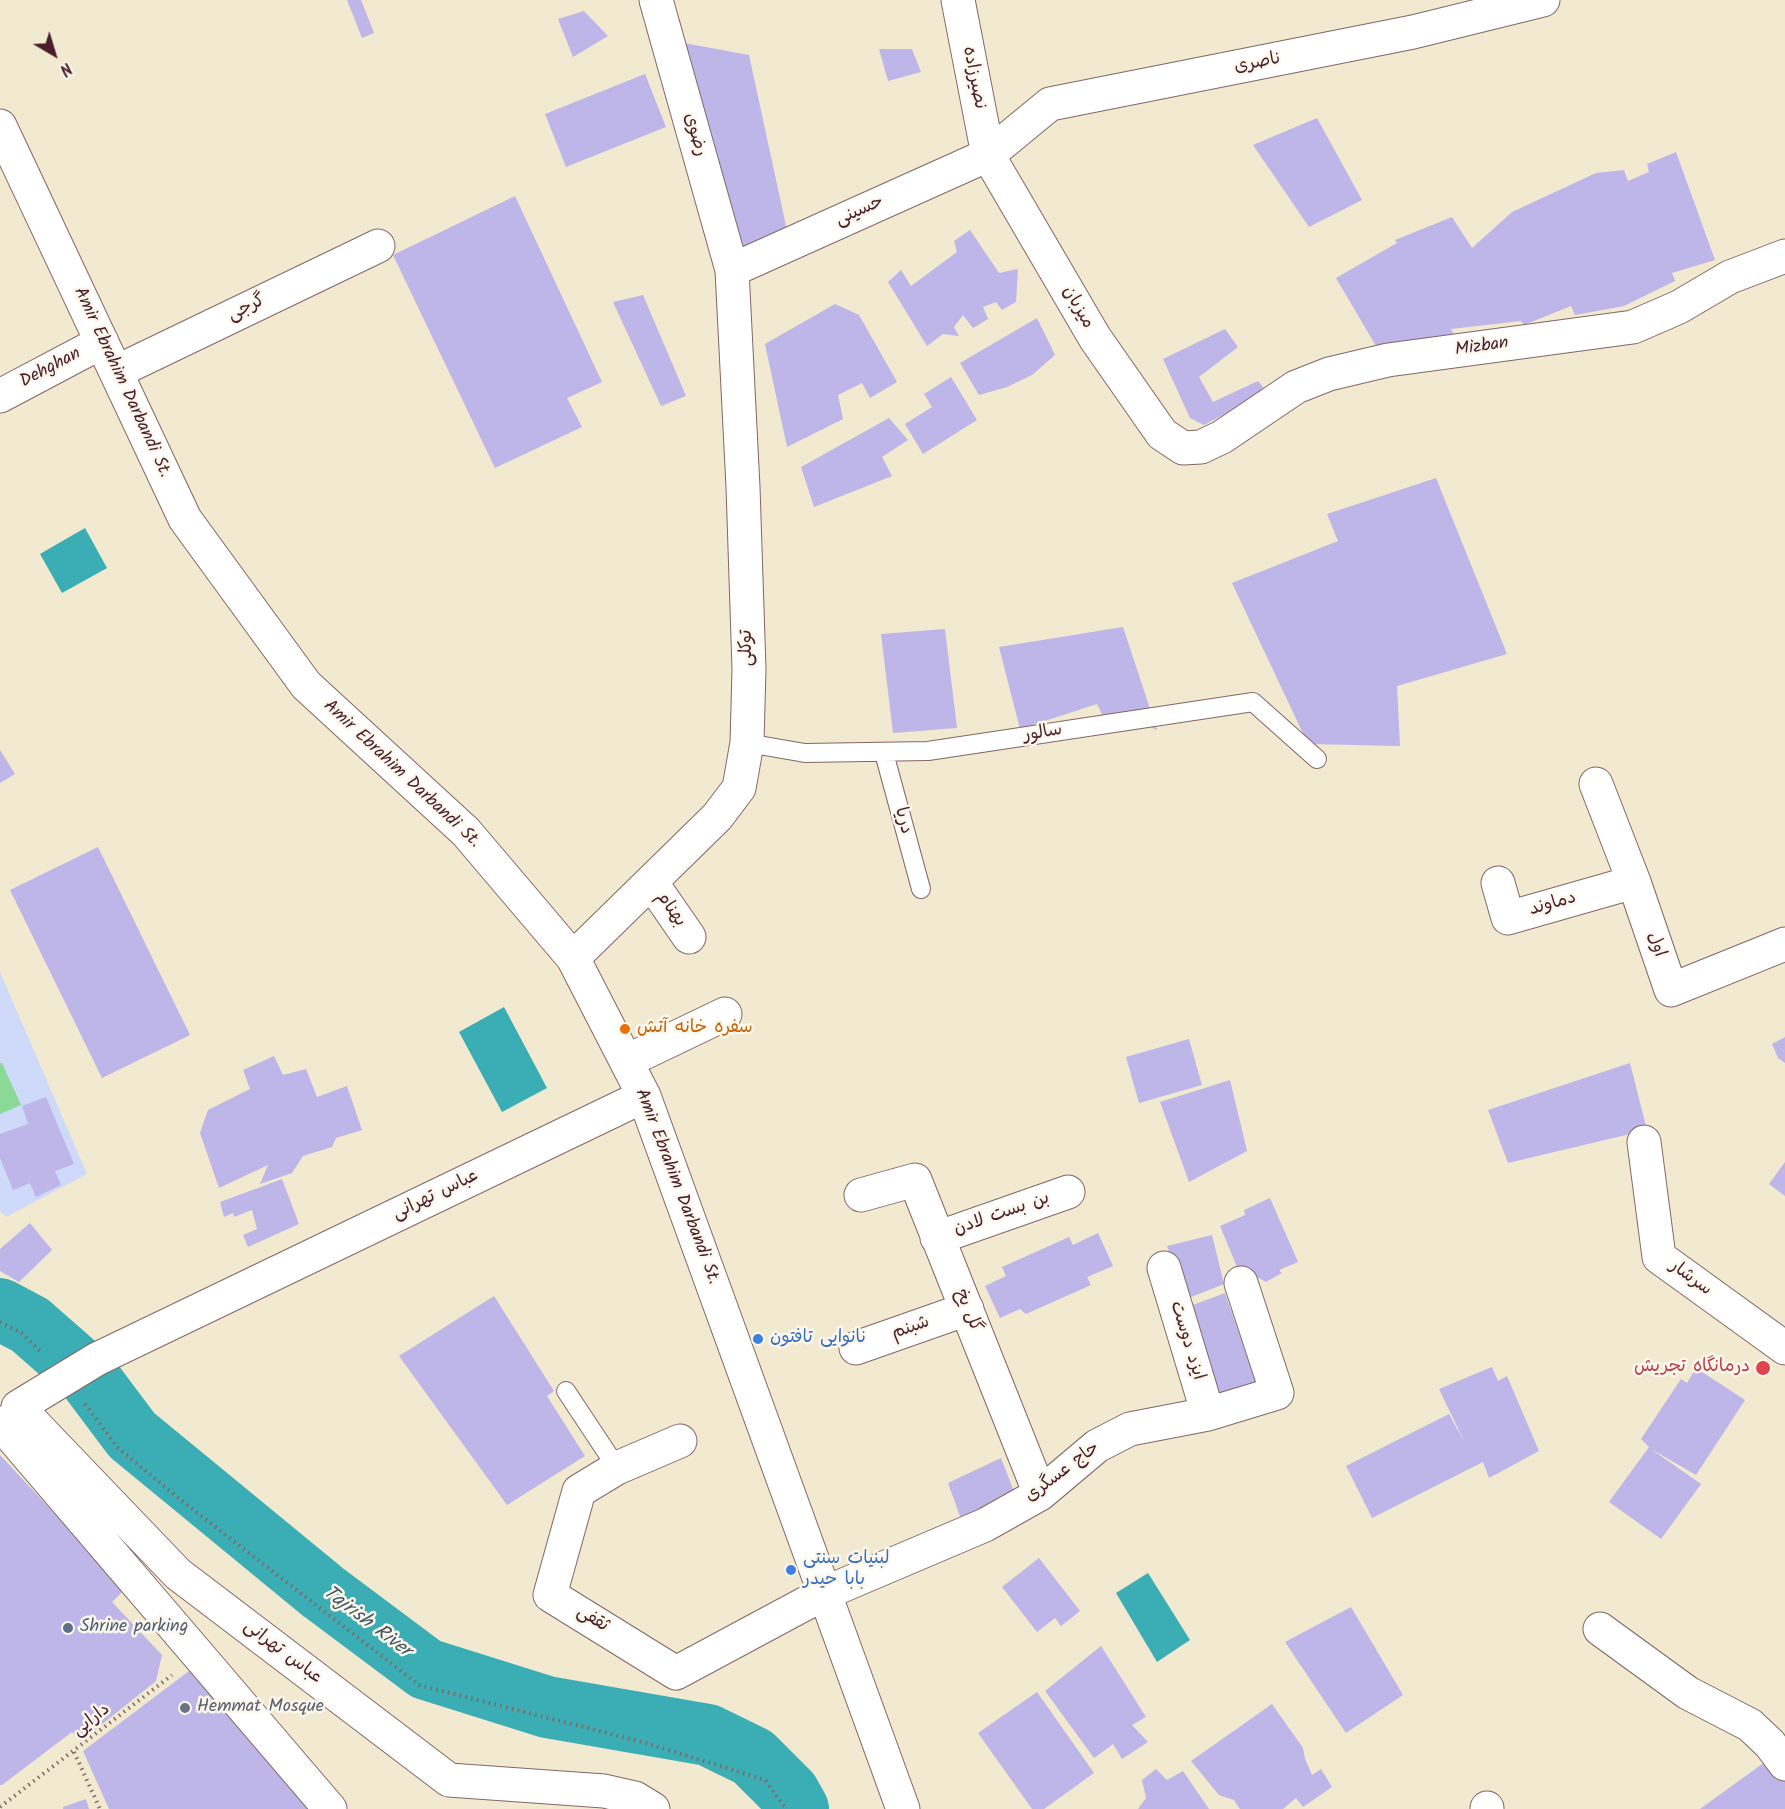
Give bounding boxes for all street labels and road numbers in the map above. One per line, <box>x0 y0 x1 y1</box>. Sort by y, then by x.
street label: نصیرزاده <box>956 45 990 111</box>
street label: ناصری <box>1233 49 1283 79</box>
street label: رضوى <box>678 111 710 159</box>
street label: حسینی <box>833 192 887 232</box>
street label: میزبان <box>1056 283 1098 333</box>
street label: Amir Ebrahim Darbandi St. <box>67 284 175 482</box>
street label: گرجی <box>225 291 269 327</box>
street label: Mizban <box>1454 334 1510 362</box>
street label: Dehghan <box>17 344 85 394</box>
street label: توکلی <box>737 629 759 667</box>
street label: Amir Ebrahim Darbandi St. <box>318 696 484 854</box>
street label: سالور <box>1022 720 1064 748</box>
street label: دریا <box>888 805 916 837</box>
street label: بهنام <box>650 888 690 932</box>
street label: دماوند <box>1527 888 1579 922</box>
street label: اول <box>1641 930 1669 960</box>
street label: Amir Ebrahim Darbandi St. <box>629 1086 723 1288</box>
street label: عباس تهرانی <box>390 1166 482 1226</box>
street label: بن بست لادن <box>951 1189 1053 1241</box>
street label: سرشار <box>1665 1256 1715 1302</box>
street label: گل یخ <box>949 1286 985 1336</box>
street label: ایزد دوست <box>1164 1299 1208 1383</box>
street label: شبنم <box>889 1313 933 1345</box>
street label: حاج عسگری <box>1022 1438 1104 1508</box>
street label: ثقفی <box>572 1602 612 1638</box>
street label: عباس تهرانی <box>238 1616 326 1690</box>
street label: دارایی <box>69 1700 115 1742</box>

